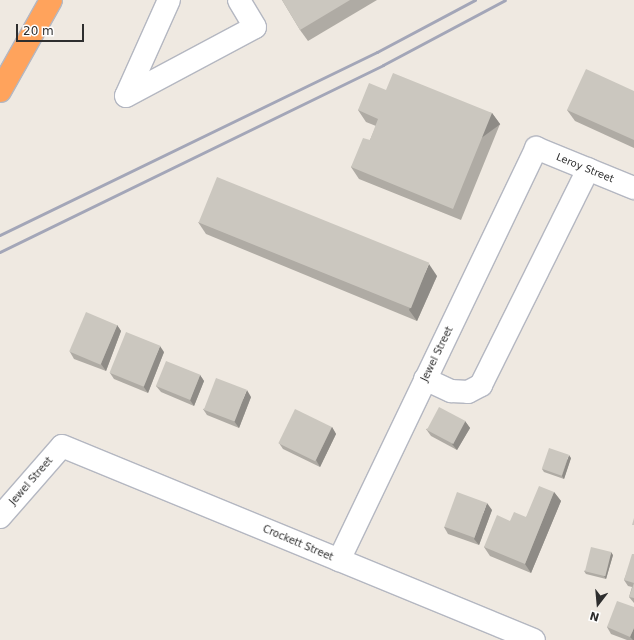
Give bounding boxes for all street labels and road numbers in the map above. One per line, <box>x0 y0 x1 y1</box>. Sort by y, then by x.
street label: Leroy Street <box>554 151 616 185</box>
street label: Jewel Street <box>419 325 455 383</box>
street label: Jewel Street <box>7 455 55 507</box>
street label: Crockett Street <box>261 523 335 563</box>

